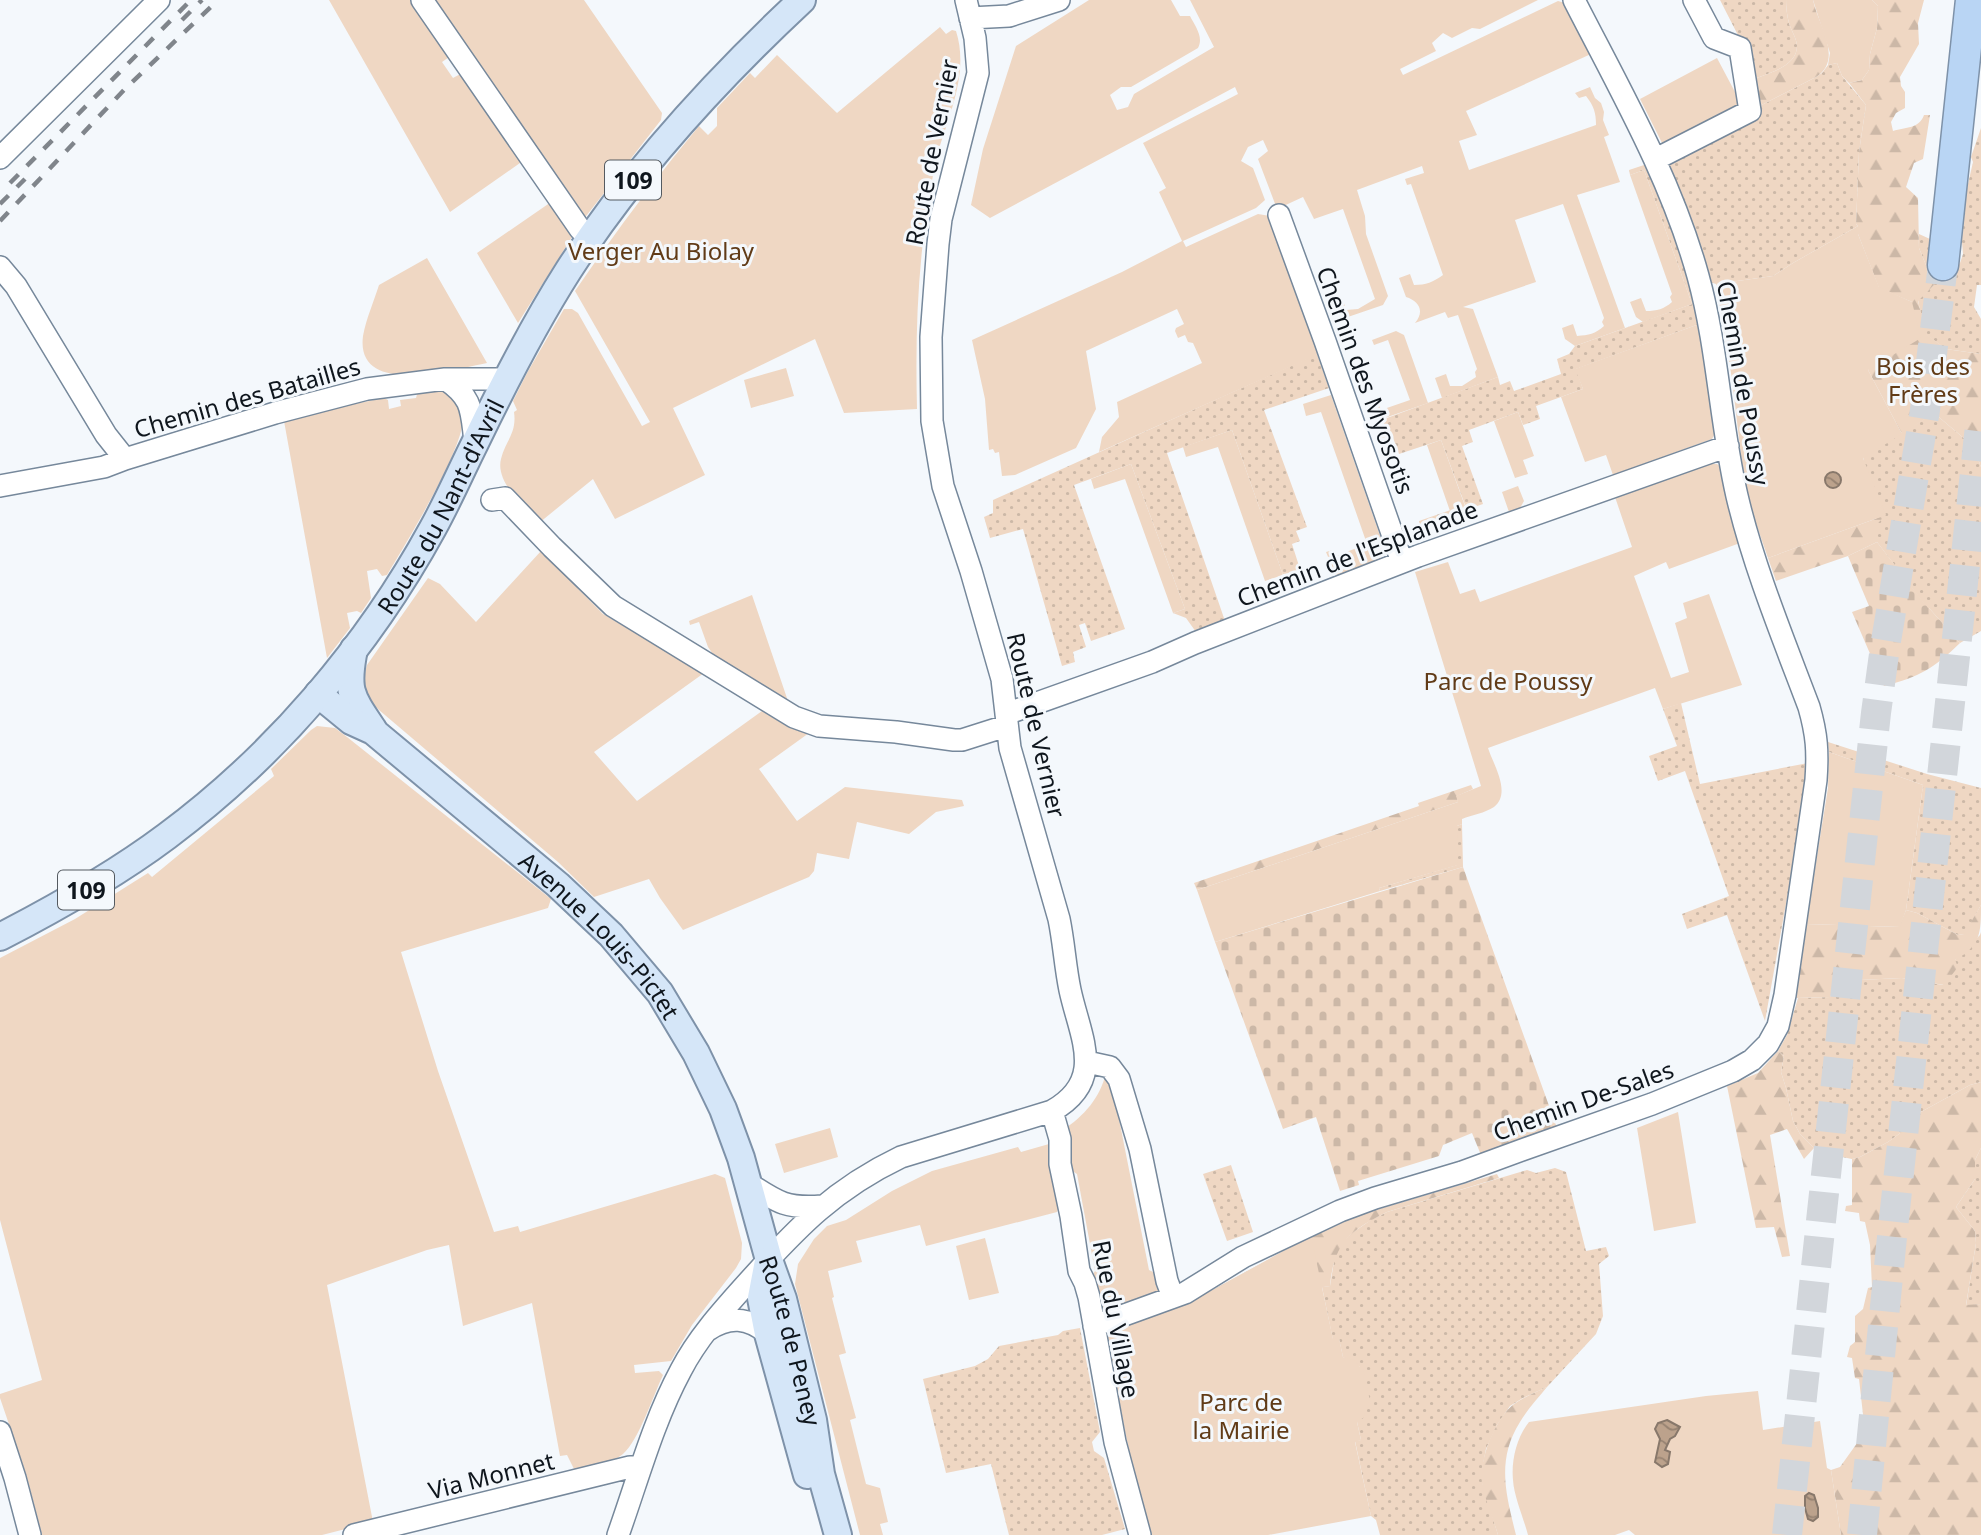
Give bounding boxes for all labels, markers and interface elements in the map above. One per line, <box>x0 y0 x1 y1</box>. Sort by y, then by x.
street label: Route de Vernier <box>897 56 965 248</box>
road number: 109 <box>605 160 661 200</box>
park label: Verger Au Biolay <box>568 234 755 267</box>
street label: Chemin des Myosotis <box>1309 262 1423 498</box>
street label: Chemin de Poussy <box>1710 278 1778 488</box>
street label: Chemin des Batailles <box>130 349 364 445</box>
park label: Bois des Frères <box>1876 349 1970 410</box>
street label: Route du Nant-d'Avril <box>368 393 511 620</box>
street label: Chemin de l'Esplanade <box>1232 492 1482 614</box>
street label: Route de Vernier <box>1000 629 1074 821</box>
park label: Parc de Poussy <box>1424 664 1593 697</box>
street label: Avenue Louis-Pictet <box>513 843 688 1025</box>
road number: 109 <box>58 870 114 909</box>
street label: Chemin De-Sales <box>1488 1052 1678 1148</box>
street label: Rue du Village <box>1086 1237 1148 1401</box>
street label: Route de Peney <box>752 1250 830 1430</box>
park label: Parc de la Mairie <box>1193 1385 1289 1446</box>
street label: Via Monnet <box>425 1443 558 1507</box>

